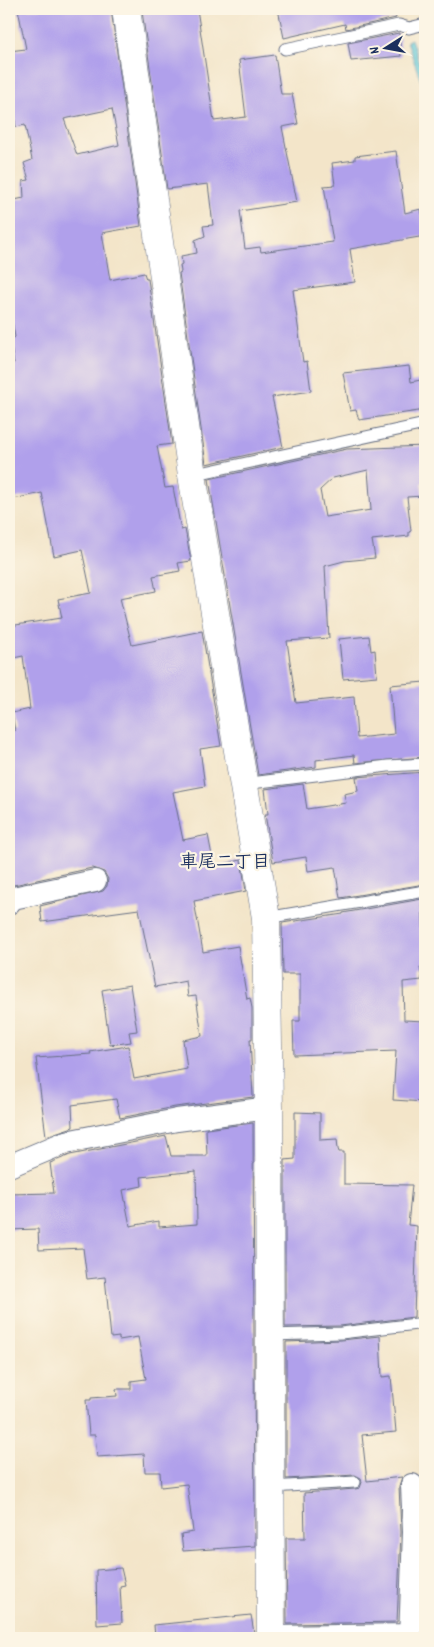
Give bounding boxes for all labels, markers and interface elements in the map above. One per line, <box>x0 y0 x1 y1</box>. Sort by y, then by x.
north arrow <box>362 22 412 72</box>
text: N <box>365 45 386 55</box>
district label: 車尾二丁目 <box>180 851 270 876</box>

